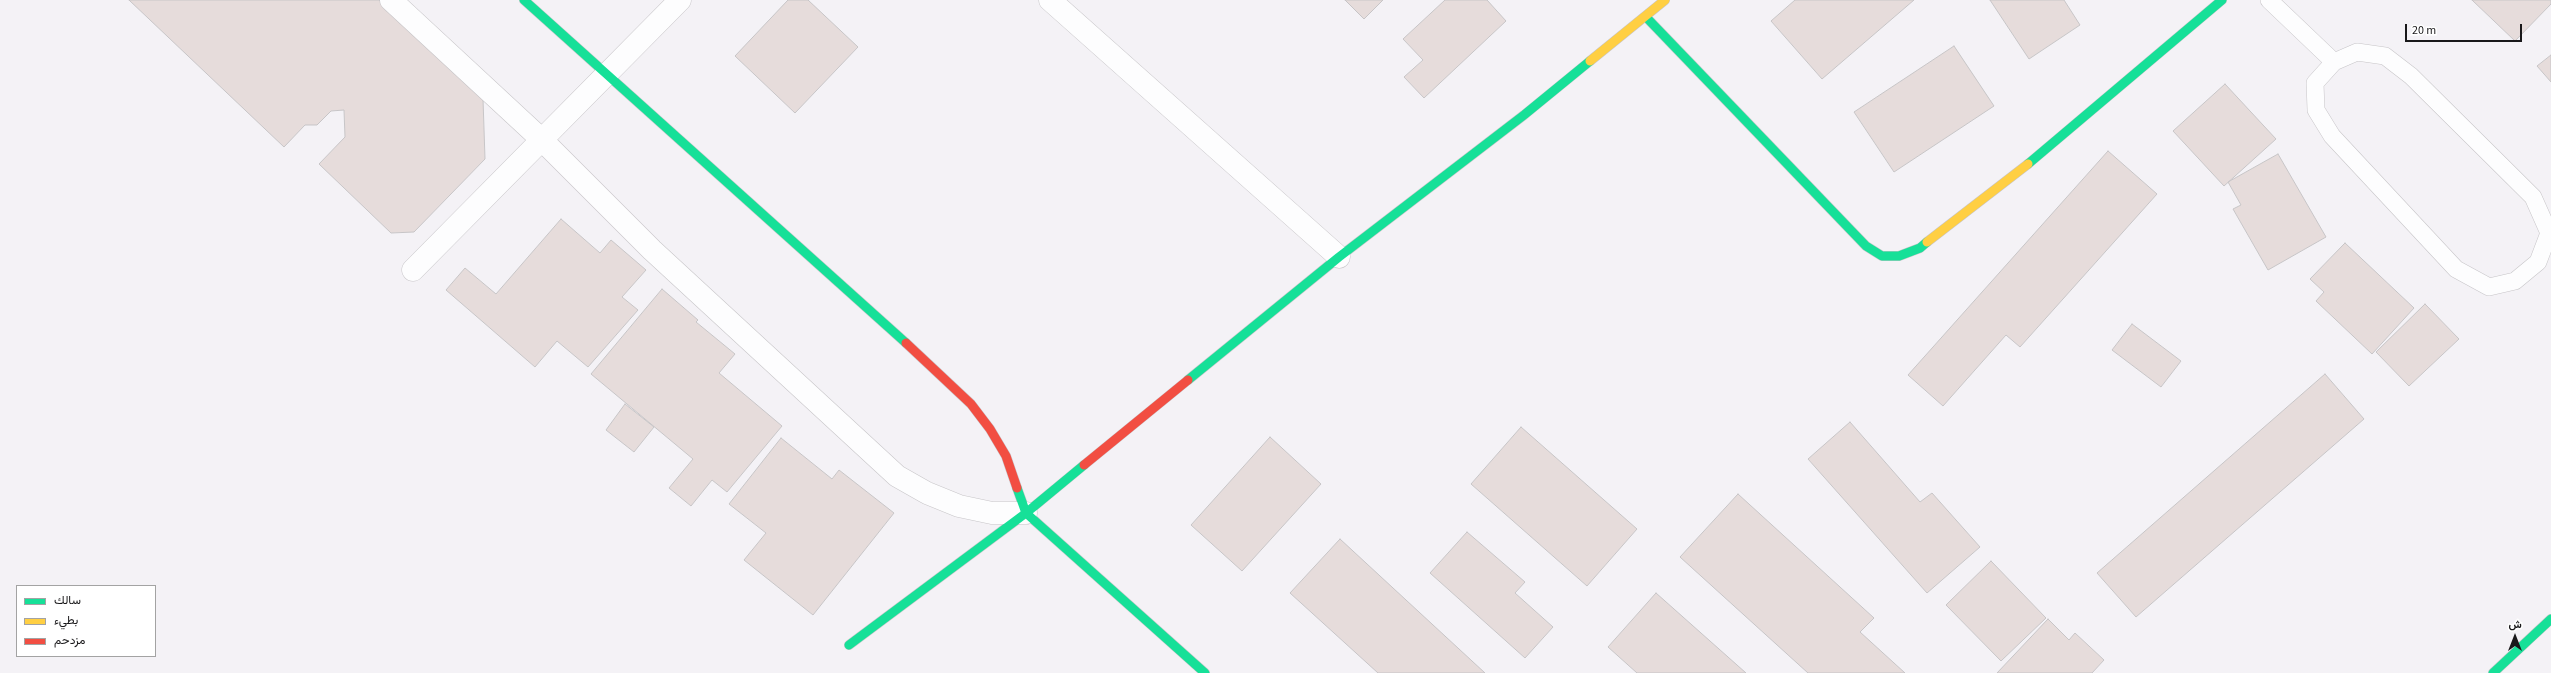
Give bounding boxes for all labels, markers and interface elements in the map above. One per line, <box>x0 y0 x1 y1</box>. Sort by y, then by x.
scale bar <box>2407 16 2524 42</box>
text: 20 m <box>2412 22 2436 39</box>
legend <box>16 585 156 657</box>
text: سالك <box>54 592 81 609</box>
text: بطيء <box>54 612 78 629</box>
north arrow <box>2495 617 2535 657</box>
text: ش <box>2508 617 2522 632</box>
text: مزدحم <box>54 632 85 649</box>

